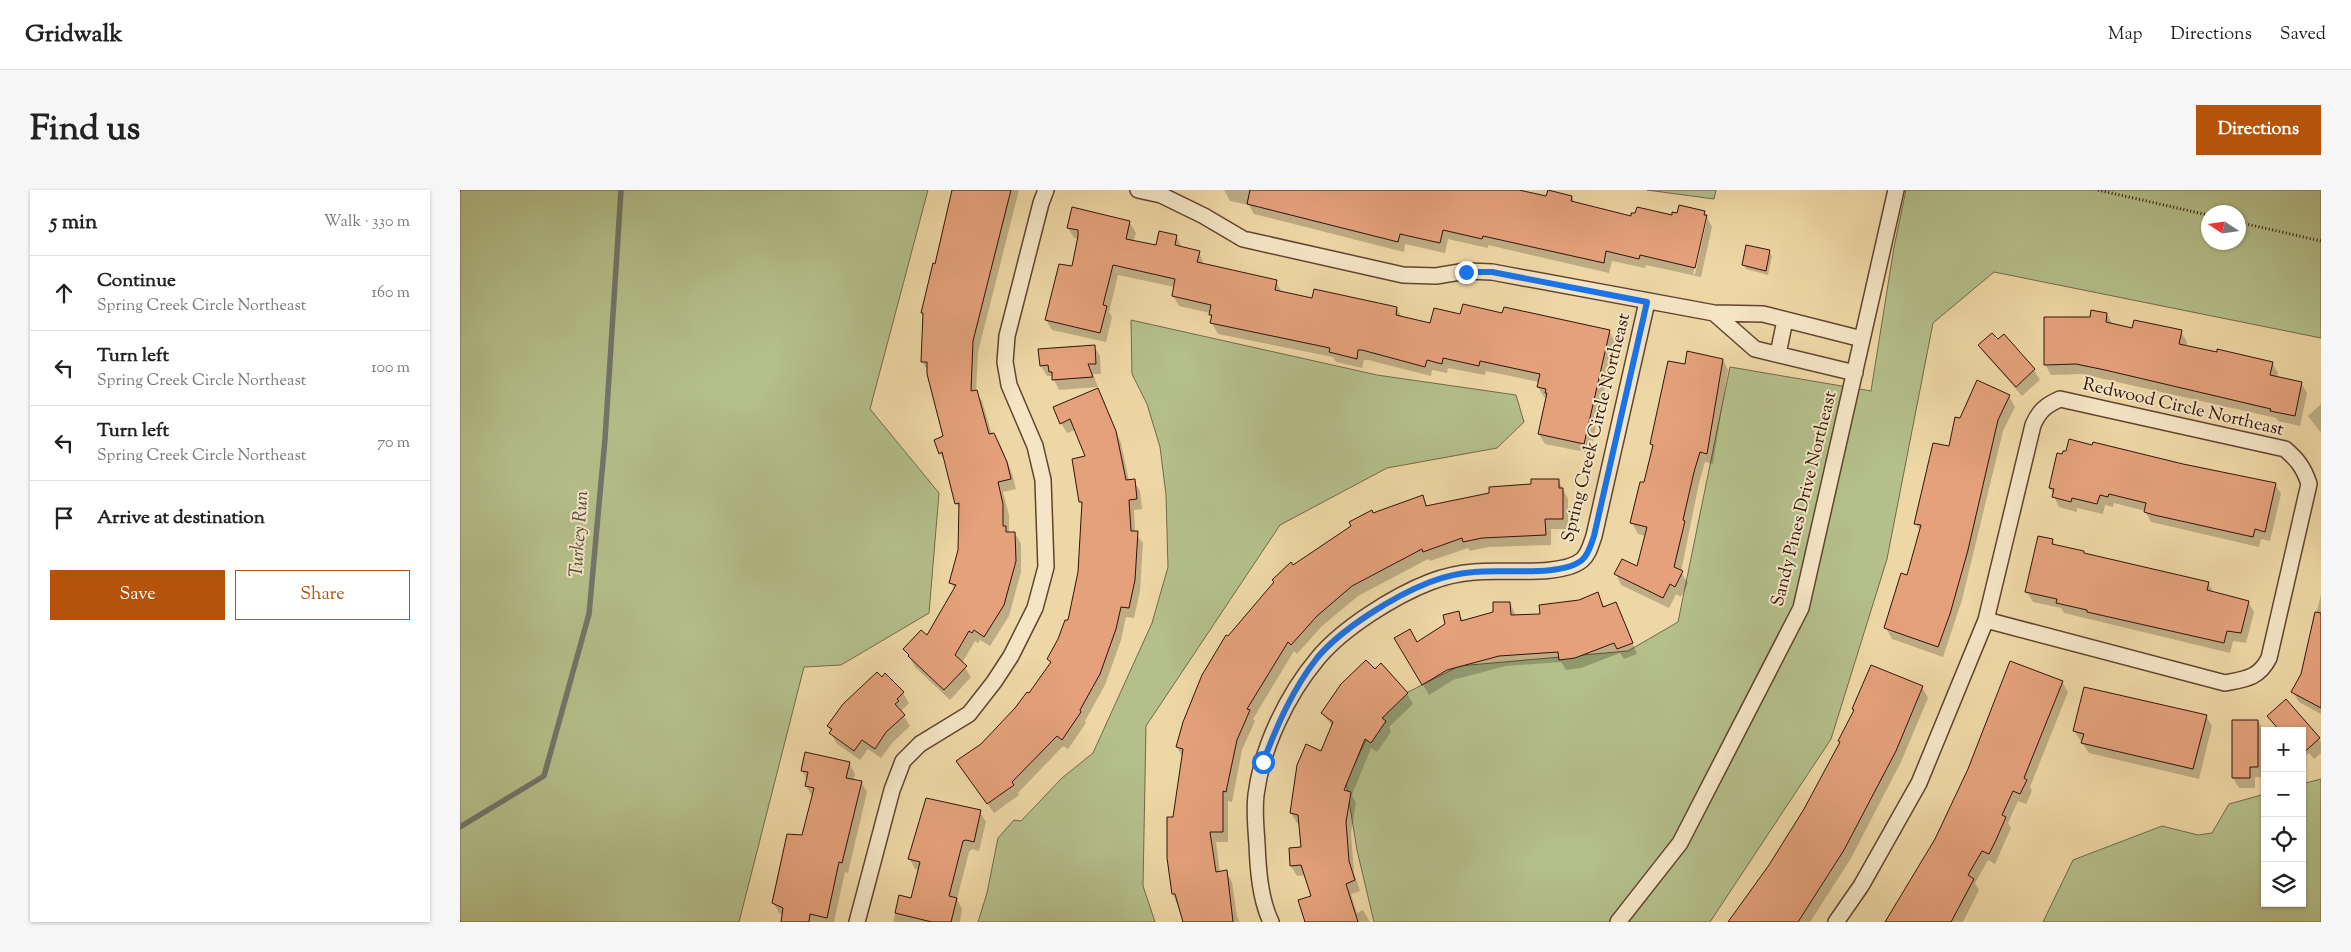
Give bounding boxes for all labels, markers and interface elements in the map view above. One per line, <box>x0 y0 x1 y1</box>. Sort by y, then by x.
text: Gridwalk <box>25 18 123 52</box>
text: Map <box>2108 22 2143 48</box>
text: Directions <box>2171 22 2252 48</box>
text: Saved <box>2280 22 2326 48</box>
text: Find us <box>30 105 140 156</box>
button: Directions <box>2196 105 2321 155</box>
north arrow <box>2201 205 2246 250</box>
text: 5 min <box>50 208 97 238</box>
text: Walk · 330 m <box>324 211 410 234</box>
route end <box>1455 261 1478 284</box>
text: Continue <box>97 268 176 295</box>
icon: ahead <box>50 279 78 307</box>
text: 160 m <box>372 282 410 305</box>
text: Spring Creek Circle Northeast <box>97 295 306 318</box>
street label: Spring Creek Circle Northeast <box>1556 311 1638 545</box>
text: Turn left <box>97 343 169 370</box>
icon: left <box>50 354 78 382</box>
text: 100 m <box>371 357 410 380</box>
text: Spring Creek Circle Northeast <box>97 370 306 393</box>
street label: Redwood Circle Northeast <box>2080 372 2286 444</box>
street label: Sandy Pines Drive Northeast <box>1766 388 1844 610</box>
text: Turn left <box>97 418 169 445</box>
icon: left <box>50 429 78 457</box>
text: 70 m <box>377 432 410 455</box>
text: Spring Creek Circle Northeast <box>97 445 306 468</box>
water label: Turkey Run <box>564 490 596 578</box>
icon: arrive <box>50 504 78 532</box>
text: Arrive at destination <box>97 505 265 532</box>
button: Save <box>50 570 225 620</box>
button: Share <box>235 570 410 620</box>
map controls <box>2261 727 2306 907</box>
button: + <box>2261 727 2306 772</box>
route start <box>1252 751 1275 774</box>
button: − <box>2261 772 2306 817</box>
button: locate <box>2261 817 2306 862</box>
button: layers <box>2261 862 2306 907</box>

